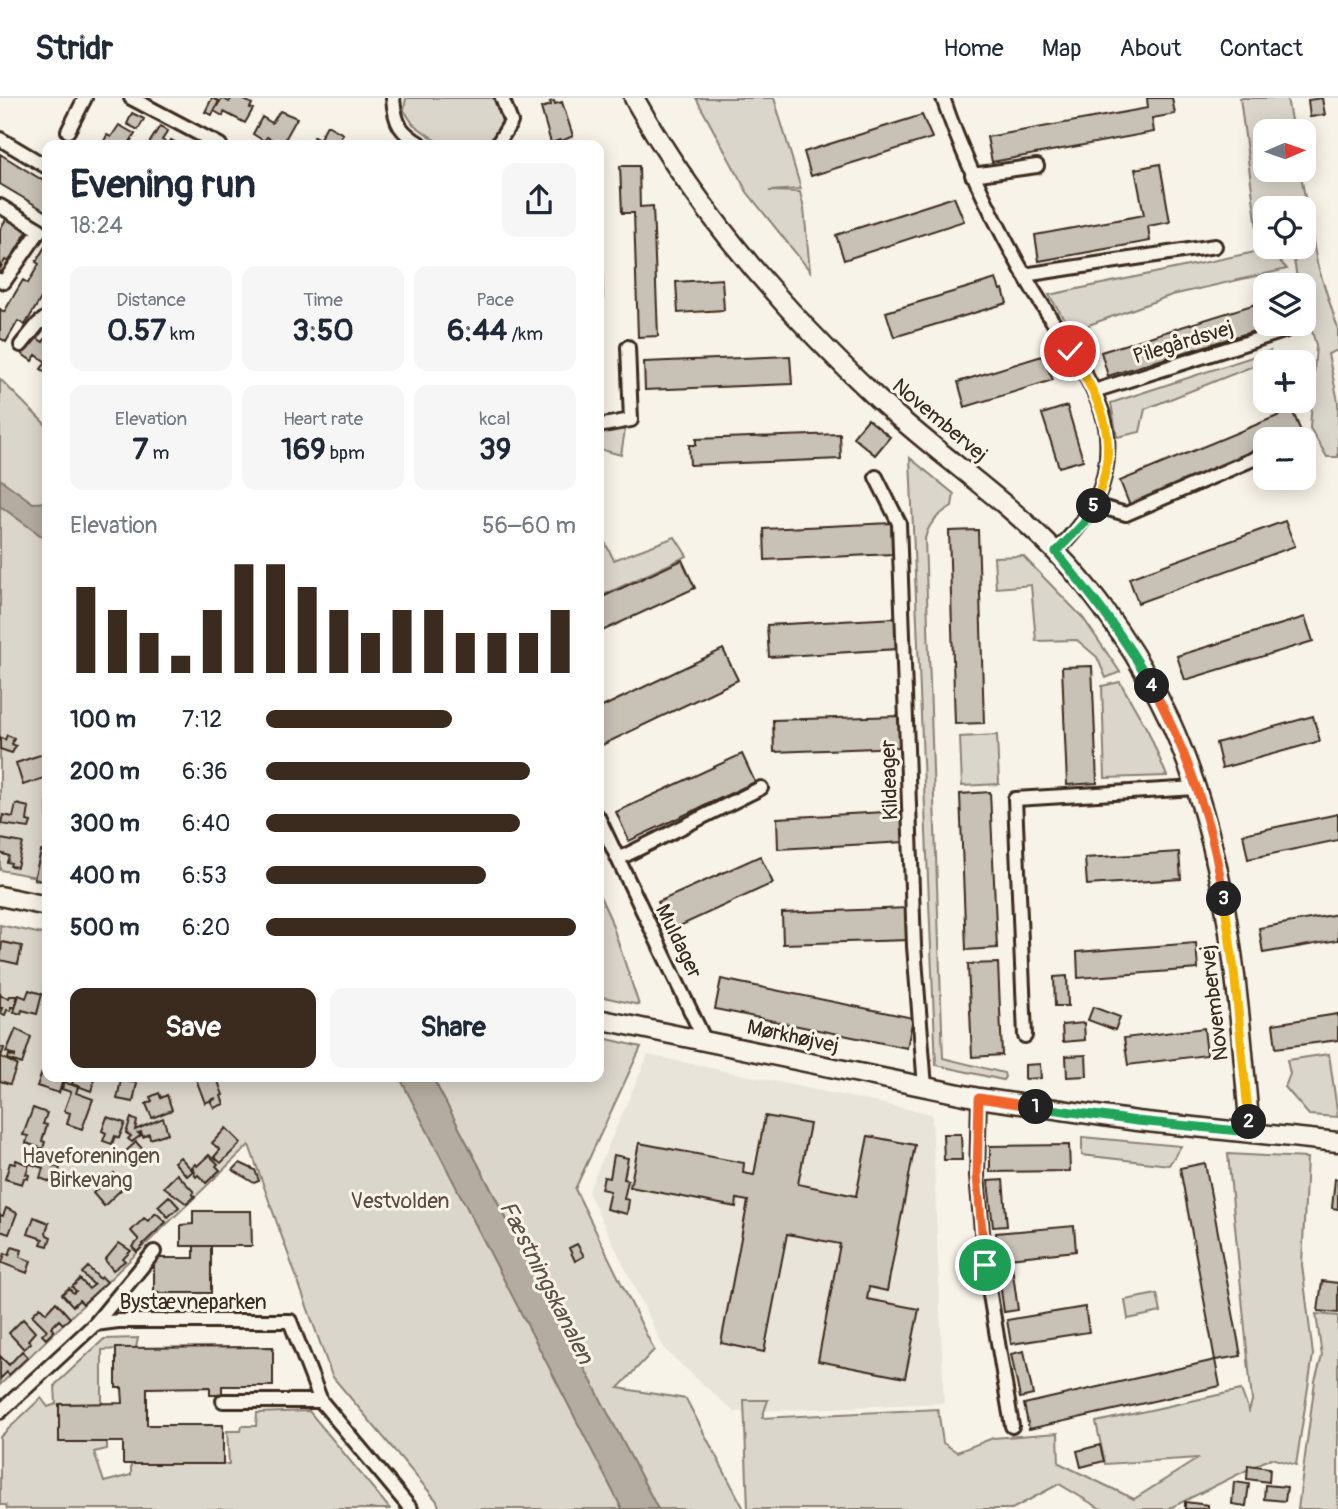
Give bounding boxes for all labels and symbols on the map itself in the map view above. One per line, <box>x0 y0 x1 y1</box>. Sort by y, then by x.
north arrow <box>1253 119 1316 182</box>
street label: Pilegårdsvej <box>1130 314 1237 371</box>
pin <box>1040 321 1100 381</box>
street label: Novembervej <box>886 373 993 468</box>
pin: 5 <box>1076 488 1112 524</box>
pin: 4 <box>1134 668 1170 704</box>
street label: Kildeager <box>875 739 904 821</box>
pin: 3 <box>1206 882 1242 916</box>
street label: Muldager <box>649 900 708 983</box>
street label: Novembervej <box>1194 943 1235 1062</box>
street label: Mørkhøjvej <box>744 1014 841 1059</box>
pin: 1 <box>1018 1090 1054 1124</box>
pin: 2 <box>1232 1104 1266 1140</box>
park label: Haveforeningen Birkevang <box>22 1143 160 1194</box>
park label: Vestvolden <box>351 1188 449 1215</box>
water label: Fæstningskanalen <box>493 1196 600 1369</box>
pin <box>955 1235 1015 1295</box>
street label: Bystævneparken <box>119 1289 267 1316</box>

